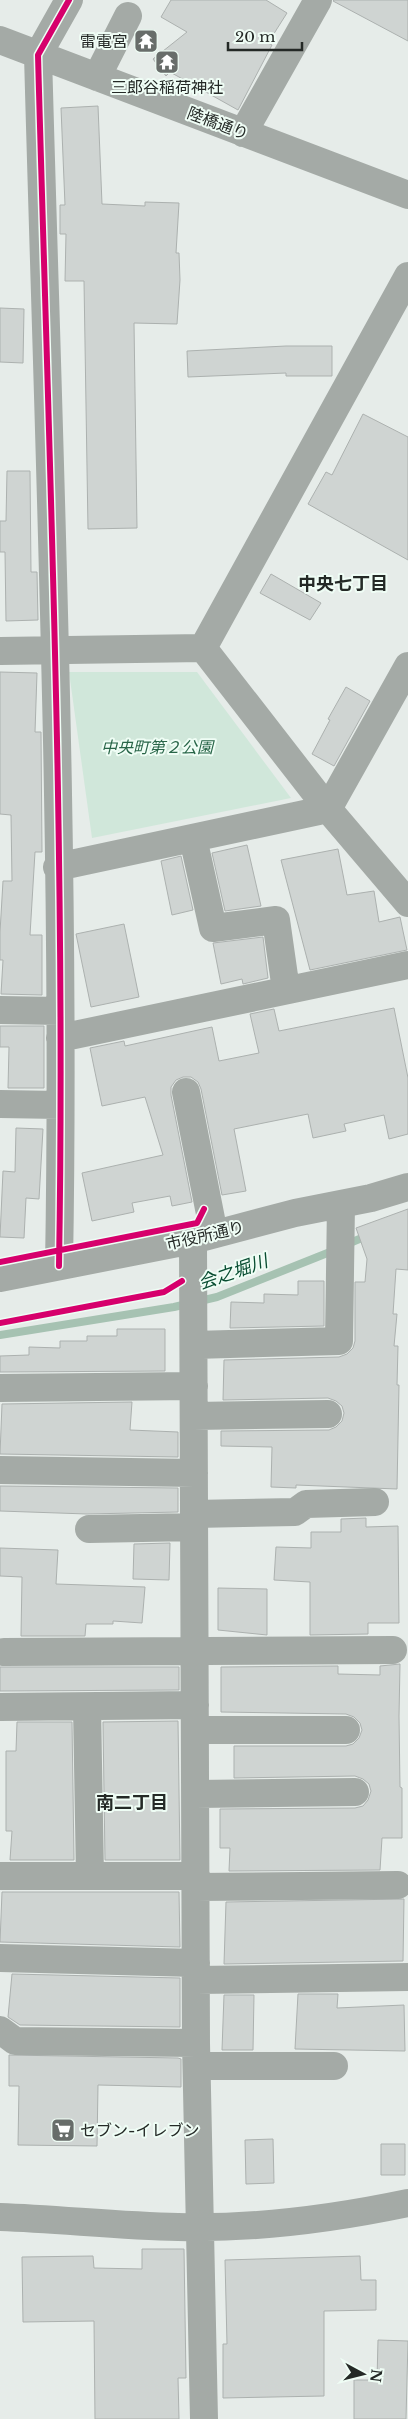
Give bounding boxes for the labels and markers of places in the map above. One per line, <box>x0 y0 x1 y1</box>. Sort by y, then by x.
temple icon: 雷電宮 <box>133 28 159 54</box>
place label: 雷電宮 <box>80 31 128 51</box>
temple icon: 三郎谷稲荷神社 <box>154 49 180 75</box>
place label: 三郎谷稲荷神社 <box>111 77 223 97</box>
supermarket icon: セブン-イレブン <box>50 2117 76 2143</box>
place label: セブン-イレブン <box>80 2120 199 2140</box>

